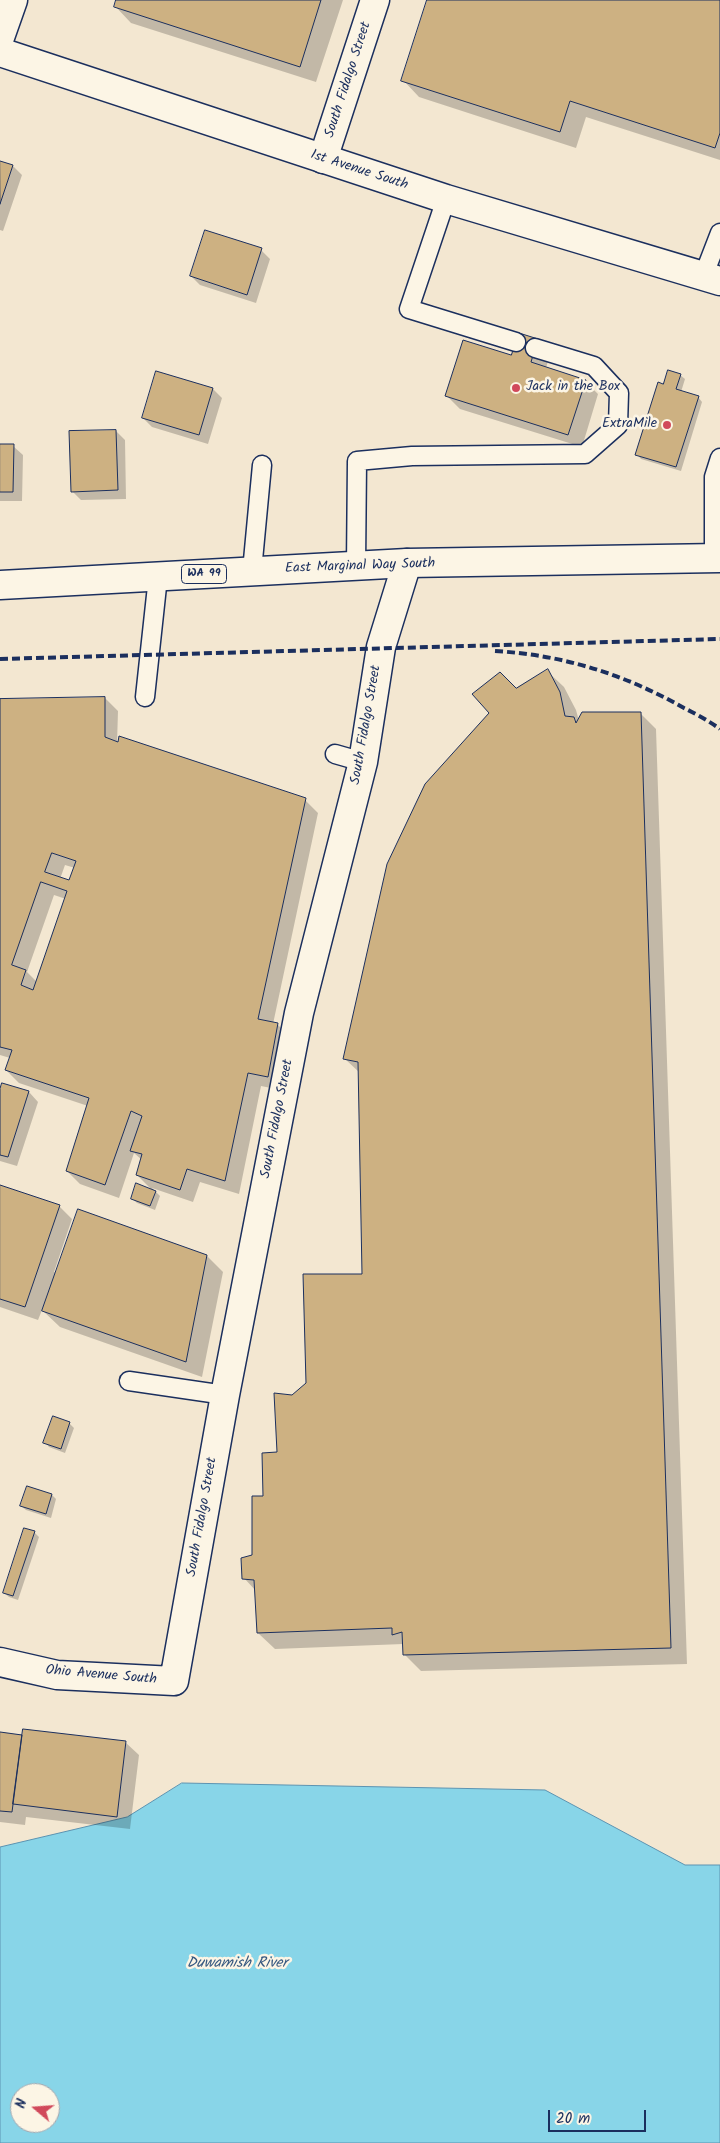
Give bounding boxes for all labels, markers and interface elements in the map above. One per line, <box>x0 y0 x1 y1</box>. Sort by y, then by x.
street label: South Fidalgo Street <box>322 20 376 140</box>
street label: 1st Avenue South <box>308 147 410 195</box>
place label: Jack in the Box <box>526 380 620 396</box>
marker: Jack in the Box <box>510 382 522 394</box>
place label: ExtraMile <box>602 417 657 433</box>
marker: ExtraMile <box>661 419 673 431</box>
street label: East Marginal Way South <box>285 556 435 578</box>
road number: WA 99 <box>182 564 226 584</box>
street label: South Fidalgo Street <box>348 664 386 786</box>
street label: South Fidalgo Street <box>258 1058 298 1180</box>
street label: South Fidalgo Street <box>184 1456 222 1578</box>
street label: Ohio Avenue South <box>45 1663 157 1689</box>
water label: Duwamish River <box>187 1955 287 1973</box>
north arrow <box>10 2083 60 2133</box>
text: N <box>10 2096 34 2111</box>
scale bar <box>550 2100 648 2132</box>
text: 20 m <box>556 2107 590 2131</box>

